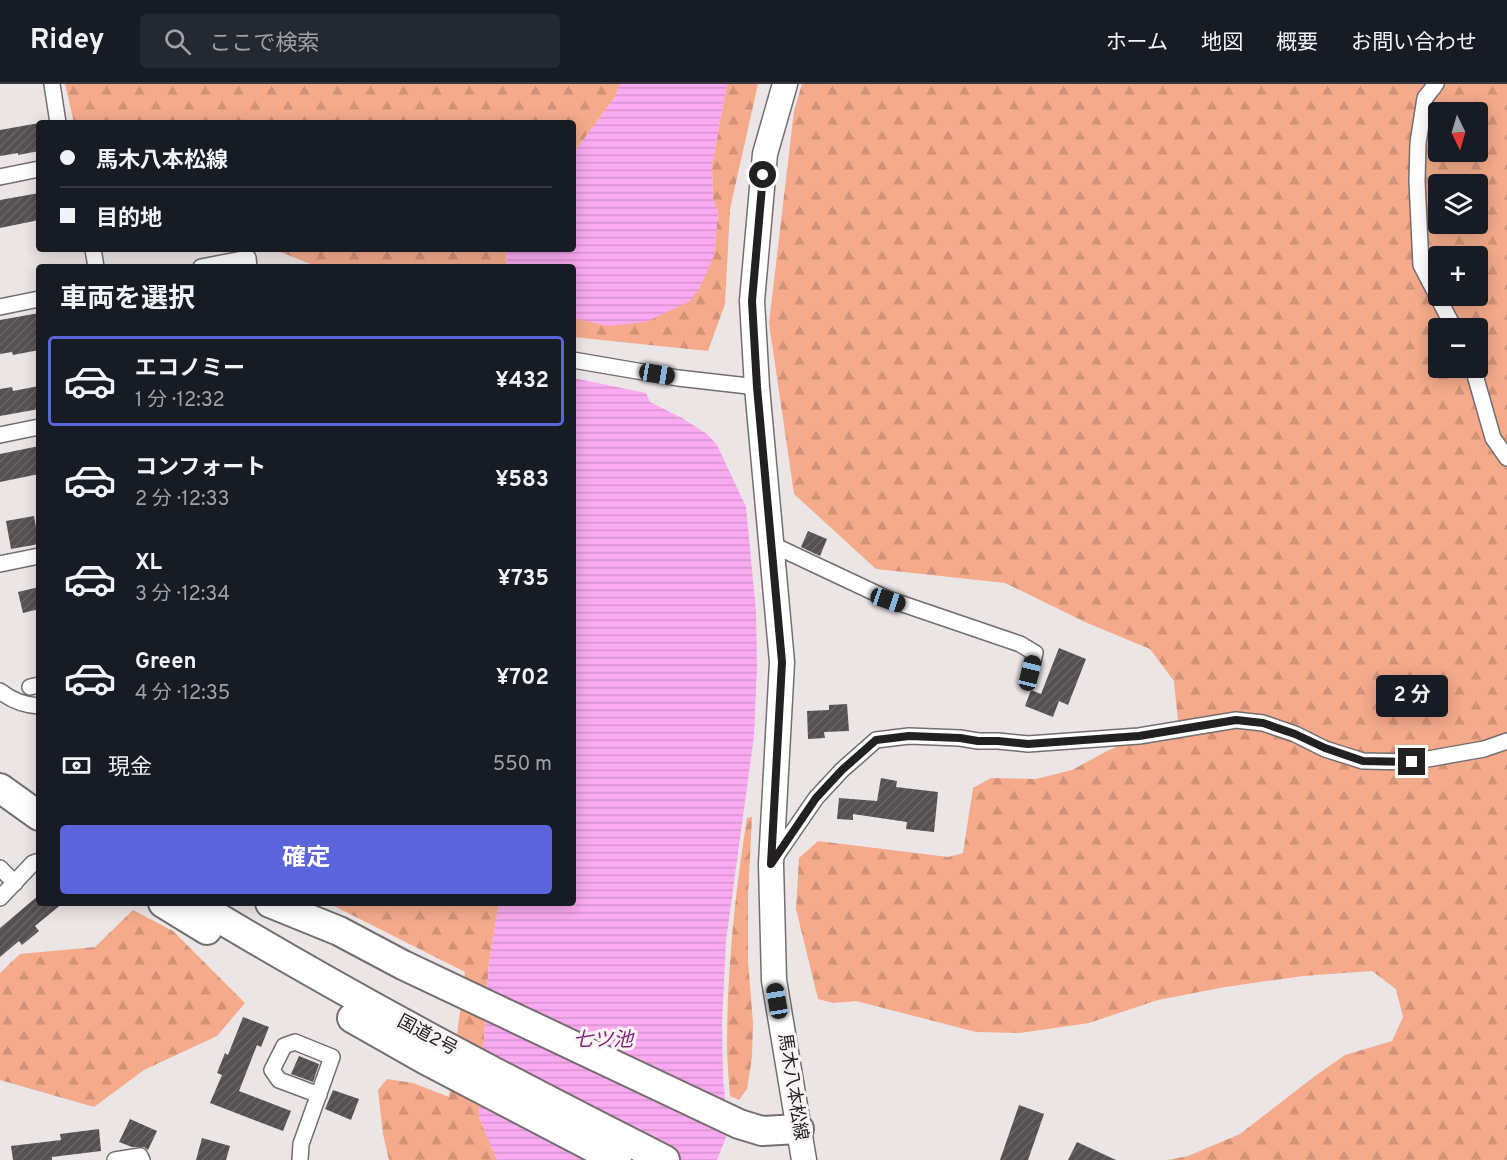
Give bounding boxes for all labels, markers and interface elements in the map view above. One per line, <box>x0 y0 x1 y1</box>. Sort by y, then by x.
search box <box>140 14 560 68</box>
text: Ridey <box>30 23 104 59</box>
icon: search <box>161 25 194 58</box>
text: ホーム <box>1106 30 1168 57</box>
text: 地図 <box>1201 30 1243 57</box>
text: 概要 <box>1276 30 1318 57</box>
text: お問い合わせ <box>1351 30 1477 57</box>
text: ここで検索 <box>209 31 319 58</box>
north arrow <box>1428 102 1488 162</box>
map controls <box>1428 102 1488 378</box>
text: 馬木八本松線 <box>96 148 228 175</box>
route start <box>749 161 776 188</box>
button: layers <box>1428 174 1488 234</box>
text: 目的地 <box>96 206 162 233</box>
button: + <box>1428 246 1488 306</box>
text: 車両を選択 <box>60 283 195 317</box>
button: − <box>1428 318 1488 378</box>
icon: car <box>63 354 117 408</box>
text: エコノミー <box>135 356 245 383</box>
car <box>638 362 676 386</box>
text: ¥432 <box>495 368 549 395</box>
text: 1 分 · 12:32 <box>135 388 225 414</box>
icon: car <box>63 453 117 507</box>
text: コンフォート <box>135 455 266 482</box>
text: ¥583 <box>495 467 549 494</box>
text: 2 分 · 12:33 <box>135 487 230 513</box>
text: XL <box>135 550 162 577</box>
icon: car <box>63 552 117 606</box>
text: ¥735 <box>498 566 549 593</box>
text: 3 分 · 12:34 <box>135 582 230 608</box>
car <box>868 586 908 614</box>
text: Green <box>135 649 197 676</box>
icon: car <box>63 651 117 705</box>
car <box>1017 653 1043 693</box>
text: ¥702 <box>496 665 549 692</box>
callout: 2 分 <box>1376 675 1448 717</box>
text: 4 分 · 12:35 <box>135 681 230 707</box>
text: 2 分 <box>1393 683 1431 709</box>
route end <box>1398 748 1425 775</box>
icon: cash <box>60 749 93 782</box>
text: 550 m <box>493 752 552 778</box>
text: 現金 <box>108 755 152 782</box>
button: 確定 <box>60 825 552 894</box>
car <box>765 982 789 1020</box>
street label: 国道2号 <box>393 1011 461 1061</box>
water label: 七ツ池 <box>573 1028 635 1054</box>
street label: 馬木八本松線 <box>772 1032 812 1142</box>

